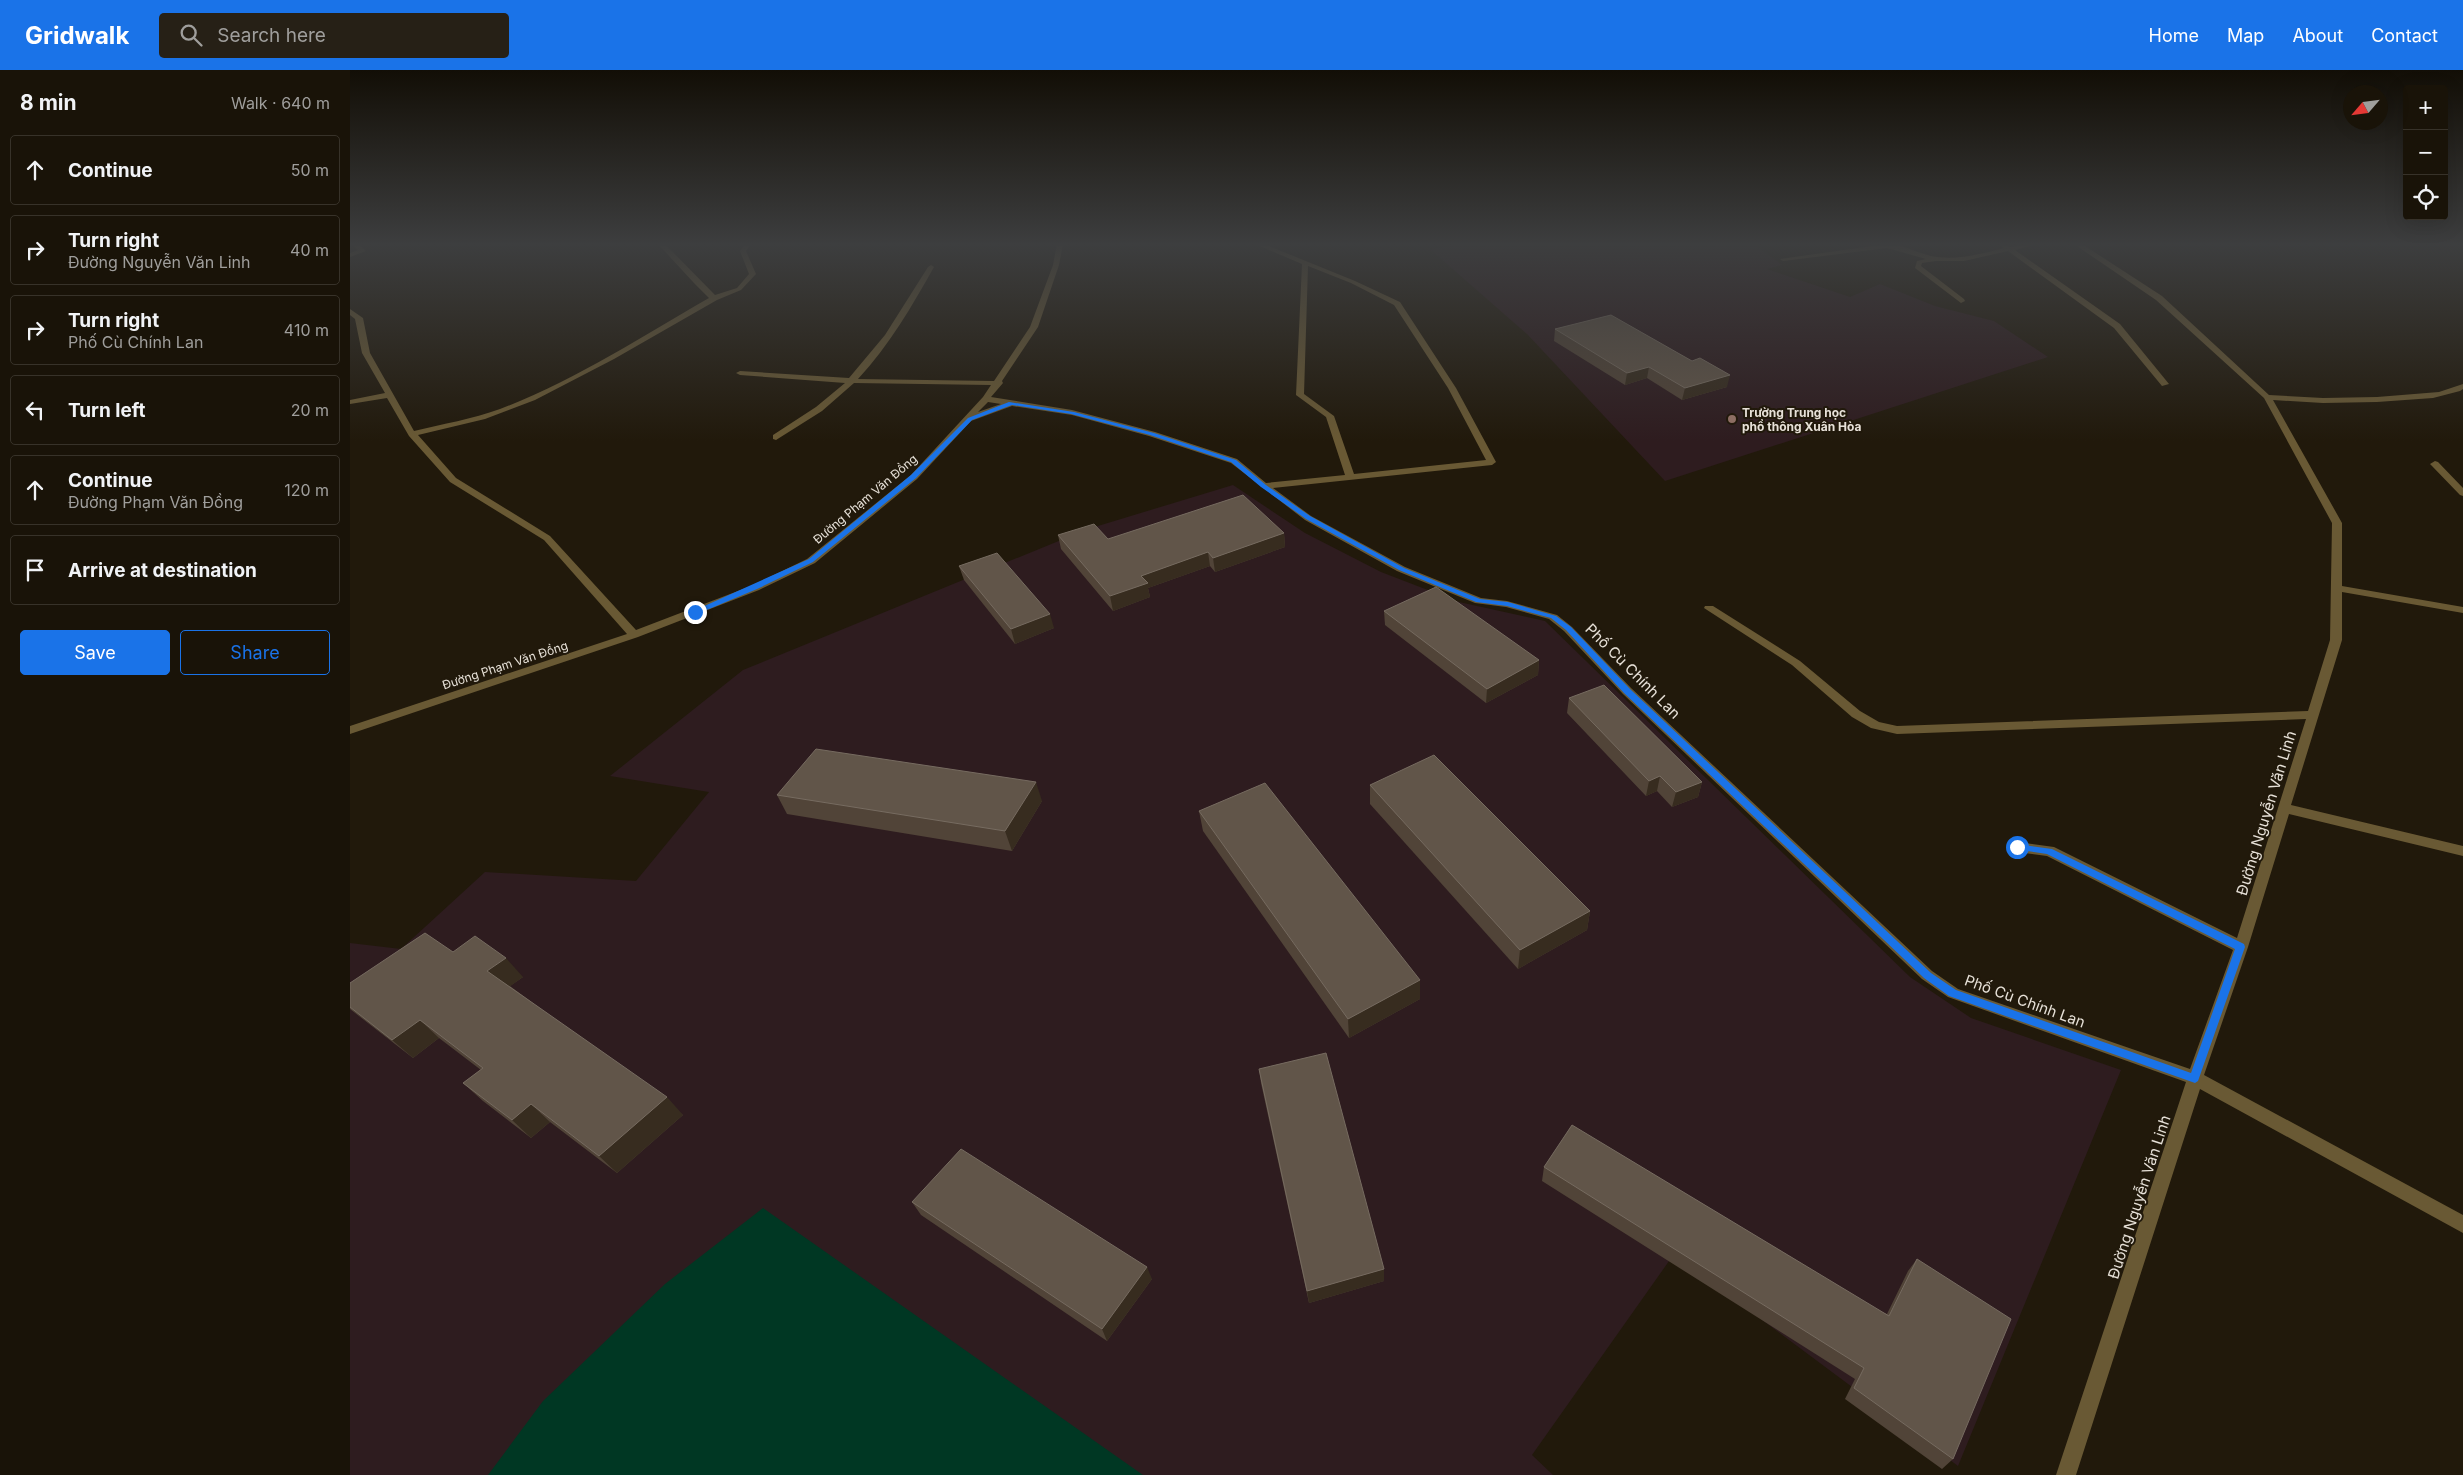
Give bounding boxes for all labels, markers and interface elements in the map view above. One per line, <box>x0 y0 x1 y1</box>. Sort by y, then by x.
search box <box>159 13 509 58</box>
text: Gridwalk <box>25 21 129 50</box>
icon: search <box>177 21 205 49</box>
text: Search here <box>217 24 326 47</box>
text: Home <box>2149 25 2199 46</box>
text: Map <box>2227 25 2264 46</box>
text: About <box>2292 25 2343 46</box>
text: Contact <box>2371 25 2438 46</box>
north arrow <box>2343 85 2388 130</box>
map controls <box>2403 85 2448 220</box>
button: + <box>2403 85 2448 130</box>
text: 8 min <box>20 90 77 115</box>
text: Walk · 640 m <box>231 93 330 113</box>
button: − <box>2403 130 2448 175</box>
icon: ahead <box>21 156 49 184</box>
text: Continue <box>68 159 153 182</box>
text: 50 m <box>291 160 329 180</box>
button: locate <box>2403 175 2448 220</box>
text: Turn right <box>68 229 159 252</box>
icon: right <box>21 236 49 264</box>
text: 40 m <box>290 240 329 260</box>
text: Đường Nguyễn Văn Linh <box>68 252 251 272</box>
text: Turn right <box>68 309 159 332</box>
icon: right <box>21 316 49 344</box>
text: 410 m <box>284 320 329 340</box>
text: Phố Cù Chính Lan <box>68 332 203 352</box>
icon: left <box>21 396 49 424</box>
text: Turn left <box>68 399 146 422</box>
text: 20 m <box>291 400 329 420</box>
place label: Trường Trung học phổ thông Xuân Hòa <box>1742 405 1861 434</box>
marker: Trường Trung học phổ thông Xuân Hòa <box>1726 413 1738 425</box>
street label: Đường Phạm Văn Đồng <box>810 451 920 547</box>
text: Continue <box>68 469 153 492</box>
icon: ahead <box>21 476 49 504</box>
text: 120 m <box>284 480 329 500</box>
text: Đường Phạm Văn Đồng <box>68 492 243 512</box>
icon: arrive <box>21 556 49 584</box>
text: Arrive at destination <box>68 559 257 582</box>
route end <box>684 601 707 624</box>
street label: Phố Cù Chính Lan <box>1581 619 1685 723</box>
button: Save <box>20 630 170 675</box>
button: Share <box>180 630 330 675</box>
street label: Đường Phạm Văn Đồng <box>440 638 570 692</box>
street label: Đường Nguyễn Văn Linh <box>2232 728 2300 898</box>
route start <box>2006 836 2029 859</box>
street label: Phố Cù Chính Lan <box>1962 970 2088 1032</box>
street label: Đường Nguyễn Văn Linh <box>2104 1113 2174 1281</box>

